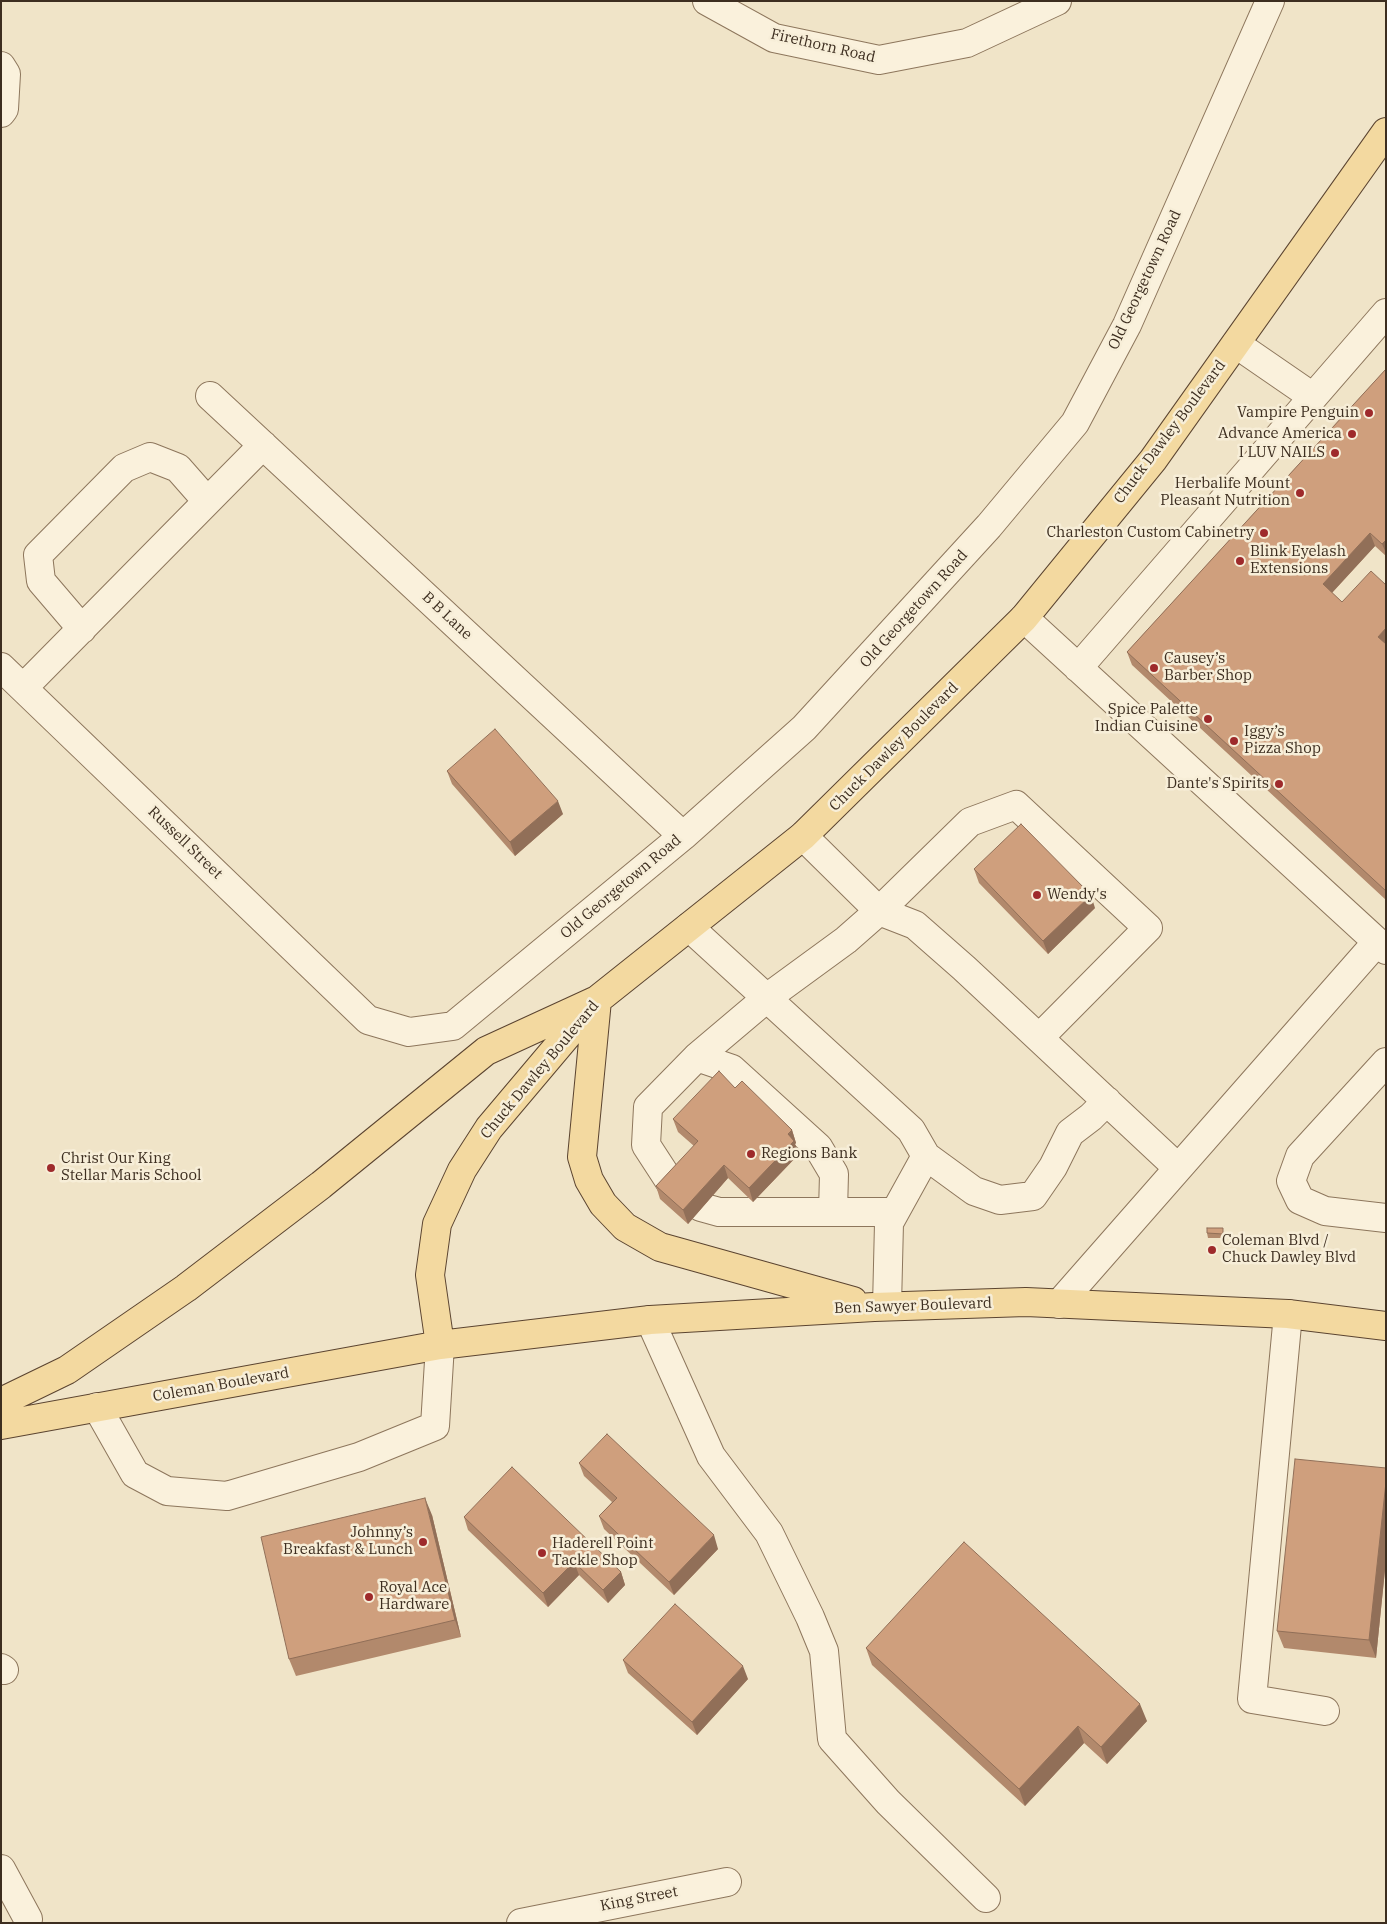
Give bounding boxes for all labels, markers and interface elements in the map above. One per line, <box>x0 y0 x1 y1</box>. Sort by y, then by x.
street label: Firethorn Road <box>769 25 877 67</box>
street label: Old Georgetown Road <box>1105 207 1185 353</box>
street label: Chuck Dawley Boulevard <box>1110 357 1230 507</box>
place label: Vampire Penguin <box>1237 404 1359 422</box>
marker: Vampire Penguin <box>1363 407 1375 419</box>
place label: Advance America <box>1218 425 1342 443</box>
marker: Advance America <box>1346 428 1358 440</box>
place label: I LUV NAILS <box>1239 444 1325 462</box>
marker: I LUV NAILS <box>1329 447 1341 459</box>
place label: Herbalife Mount Pleasant Nutrition <box>1160 475 1290 510</box>
marker: Herbalife Mount Pleasant Nutrition <box>1294 487 1306 499</box>
place label: Charleston Custom Cabinetry <box>1046 524 1254 542</box>
marker: Charleston Custom Cabinetry <box>1258 527 1270 539</box>
place label: Blink Eyelash Extensions <box>1250 543 1346 578</box>
street label: Old Georgetown Road <box>856 546 972 672</box>
marker: Blink Eyelash Extensions <box>1234 555 1246 567</box>
street label: B B Lane <box>418 588 476 644</box>
place label: Causey’s Barber Shop <box>1164 650 1252 685</box>
marker: Causey’s Barber Shop <box>1148 662 1160 674</box>
street label: Chuck Dawley Boulevard <box>826 679 962 815</box>
place label: Spice Palette Indian Cuisine <box>1095 701 1198 736</box>
marker: Spice Palette Indian Cuisine <box>1202 713 1214 725</box>
place label: Iggy’s Pizza Shop <box>1244 723 1321 758</box>
marker: Iggy’s Pizza Shop <box>1228 735 1240 747</box>
place label: Dante's Spirits <box>1167 775 1269 793</box>
marker: Dante's Spirits <box>1273 778 1285 790</box>
street label: Russell Street <box>144 803 226 883</box>
street label: Old Georgetown Road <box>557 831 685 943</box>
place label: Wendy's <box>1047 886 1107 904</box>
marker: Wendy's <box>1031 889 1043 901</box>
street label: Chuck Dawley Boulevard <box>477 997 603 1143</box>
place label: Regions Bank <box>761 1145 857 1163</box>
marker: Regions Bank <box>745 1148 757 1160</box>
place label: Christ Our King Stellar Maris School <box>61 1150 201 1185</box>
marker: Christ Our King Stellar Maris School <box>45 1162 57 1174</box>
place label: Coleman Blvd / Chuck Dawley Blvd <box>1222 1232 1356 1267</box>
marker: Coleman Blvd / Chuck Dawley Blvd <box>1206 1244 1218 1256</box>
street label: Ben Sawyer Boulevard <box>834 1294 992 1318</box>
street label: Coleman Boulevard <box>151 1364 291 1406</box>
place label: Johnny’s Breakfast & Lunch <box>283 1524 413 1559</box>
place label: Haderell Point Tackle Shop <box>552 1535 653 1570</box>
marker: Johnny’s Breakfast & Lunch <box>417 1536 429 1548</box>
marker: Haderell Point Tackle Shop <box>536 1547 548 1559</box>
place label: Royal Ace Hardware <box>379 1579 449 1614</box>
marker: Royal Ace Hardware <box>363 1591 375 1603</box>
street label: King Street <box>599 1883 679 1915</box>

